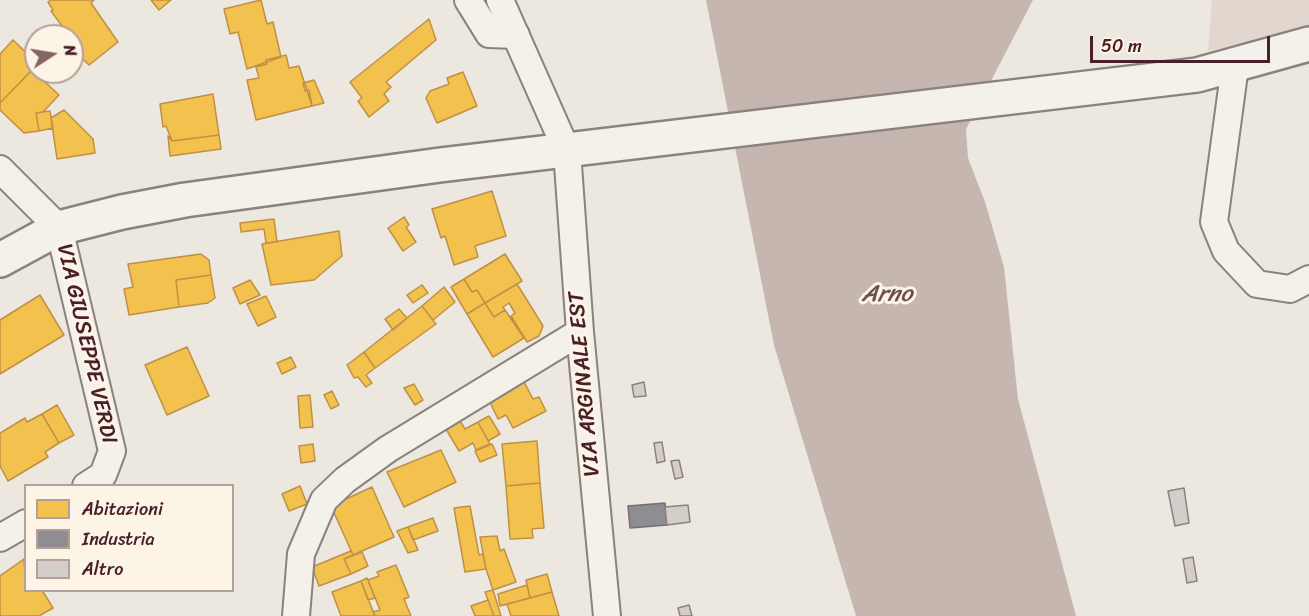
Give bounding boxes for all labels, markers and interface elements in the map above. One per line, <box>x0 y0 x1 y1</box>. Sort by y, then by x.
north arrow <box>24 24 84 84</box>
scale bar <box>1093 24 1273 62</box>
text: 50 m <box>1101 30 1142 62</box>
text: N <box>55 42 85 59</box>
street label: VIA GIUSEPPE VERDI <box>50 241 122 447</box>
water label: Arno <box>862 281 912 309</box>
street label: VIA ARGINALE EST <box>564 290 606 478</box>
legend <box>24 484 234 592</box>
text: Abitazioni <box>82 493 163 525</box>
text: Industria <box>82 523 155 555</box>
text: Altro <box>82 553 123 585</box>

